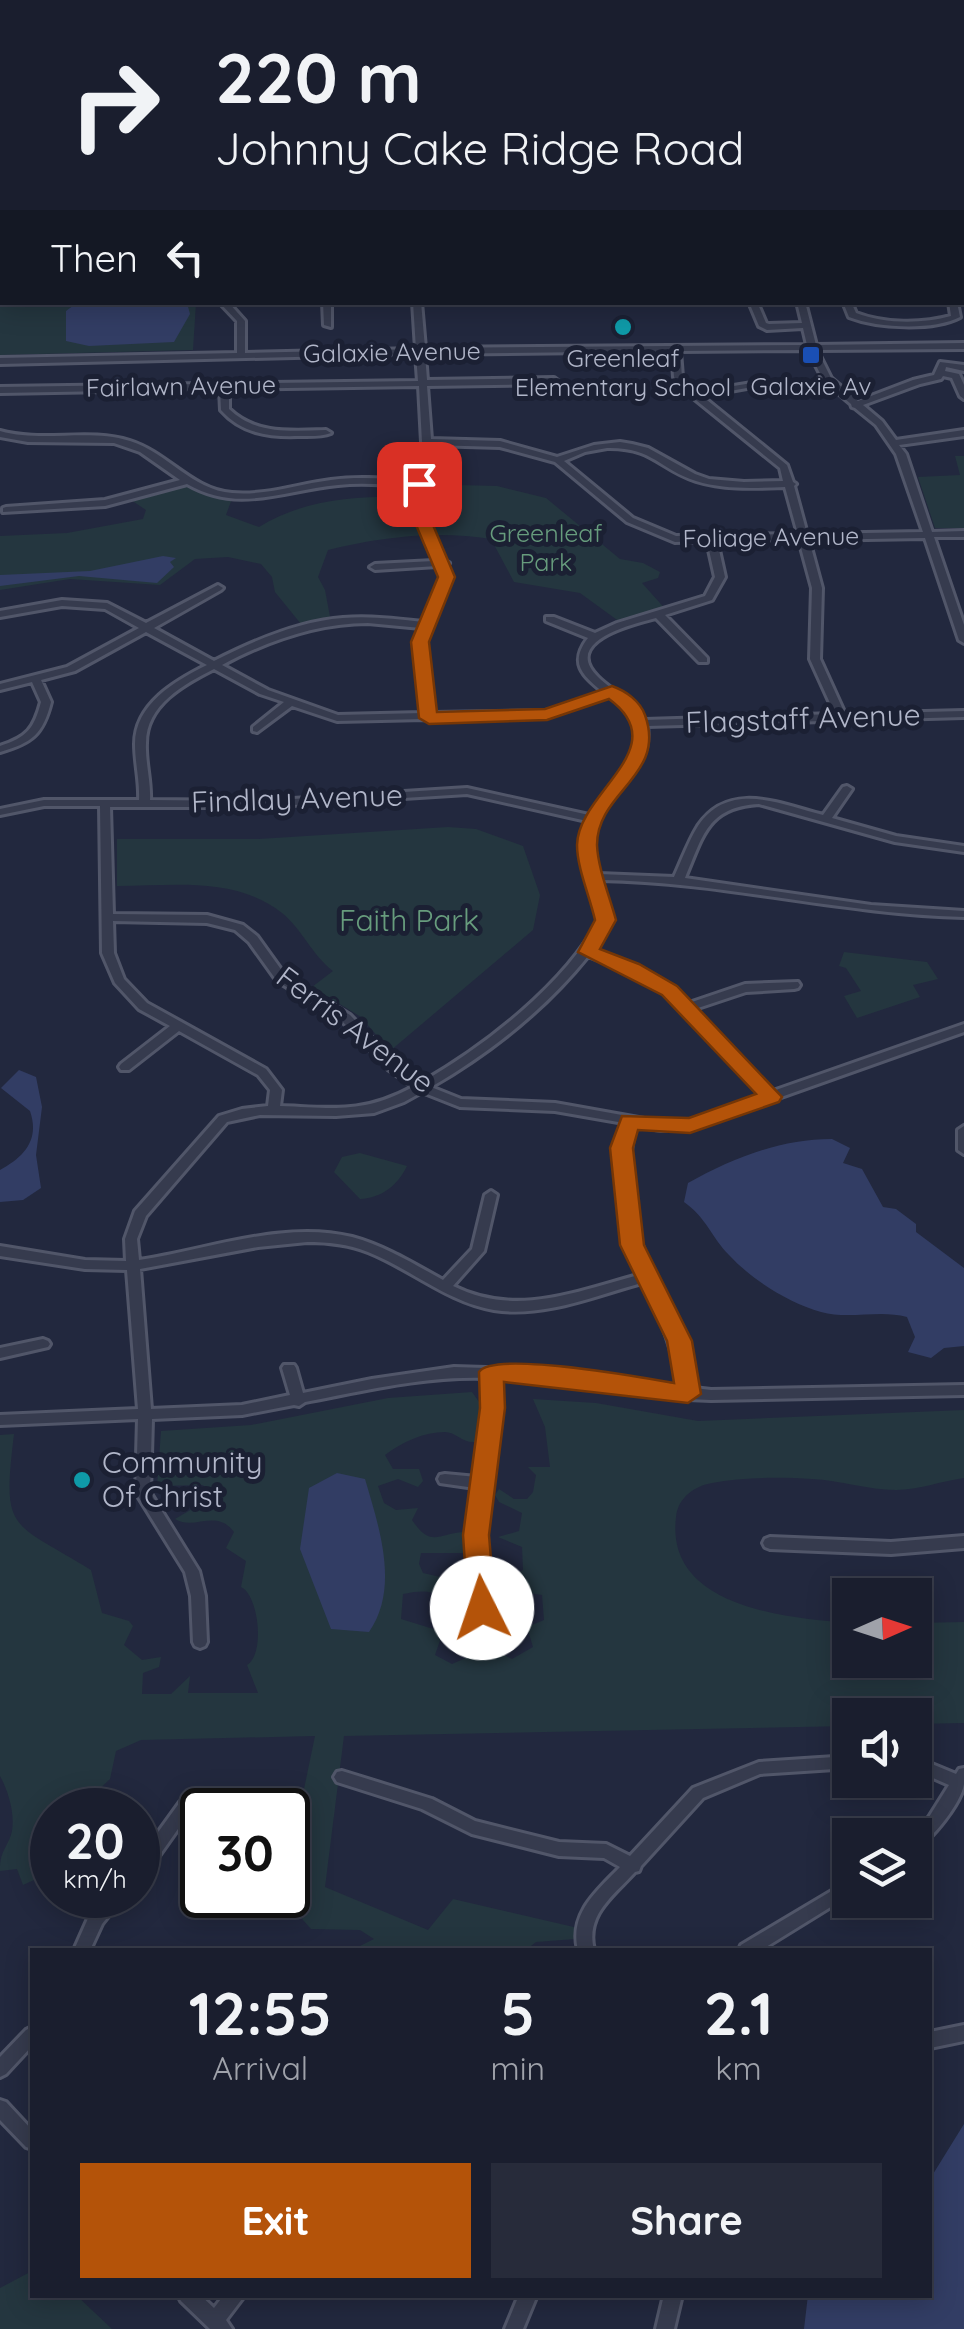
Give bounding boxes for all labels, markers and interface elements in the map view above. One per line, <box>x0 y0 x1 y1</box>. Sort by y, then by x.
text: 220 m <box>215 33 422 121</box>
icon: right <box>50 40 180 170</box>
text: Johnny Cake Ridge Road <box>215 120 744 176</box>
icon: left <box>158 230 213 285</box>
text: Then <box>50 234 138 282</box>
marker: Greenleaf Elementary School <box>612 316 634 338</box>
street label: Galaxie Avenue <box>303 334 481 369</box>
place label: Greenleaf Elementary School <box>515 342 731 402</box>
marker: Galaxie Av <box>800 344 822 366</box>
street label: Fairlawn Avenue <box>86 368 276 403</box>
place label: Galaxie Av <box>751 370 871 401</box>
pin <box>377 442 462 527</box>
icon: arrive <box>392 457 447 512</box>
park label: Greenleaf Park <box>489 517 603 577</box>
street label: Foliage Avenue <box>682 519 860 554</box>
street label: Flagstaff Avenue <box>685 695 921 741</box>
street label: Findlay Avenue <box>190 775 403 821</box>
park label: Faith Park <box>339 901 479 939</box>
street label: Ferris Avenue <box>269 957 442 1101</box>
place label: Community Of Christ <box>102 1443 262 1515</box>
marker: Community Of Christ <box>71 1469 93 1491</box>
position arrow <box>430 1556 534 1660</box>
north arrow <box>832 1578 932 1678</box>
map controls <box>832 1578 932 1918</box>
button: sound <box>832 1698 932 1798</box>
speed limit sign: 30 <box>180 1788 310 1918</box>
text: 20 <box>65 1809 125 1872</box>
button: layers <box>832 1818 932 1918</box>
text: km/h <box>63 1863 127 1894</box>
text: 12:55 <box>189 1975 332 2050</box>
text: 5 <box>501 1975 535 2050</box>
text: 2.1 <box>704 1975 773 2050</box>
text: Arrival <box>212 2048 308 2088</box>
text: min <box>491 2048 545 2088</box>
text: km <box>715 2048 762 2088</box>
button: Exit <box>80 2163 471 2278</box>
button: Share <box>491 2163 882 2278</box>

